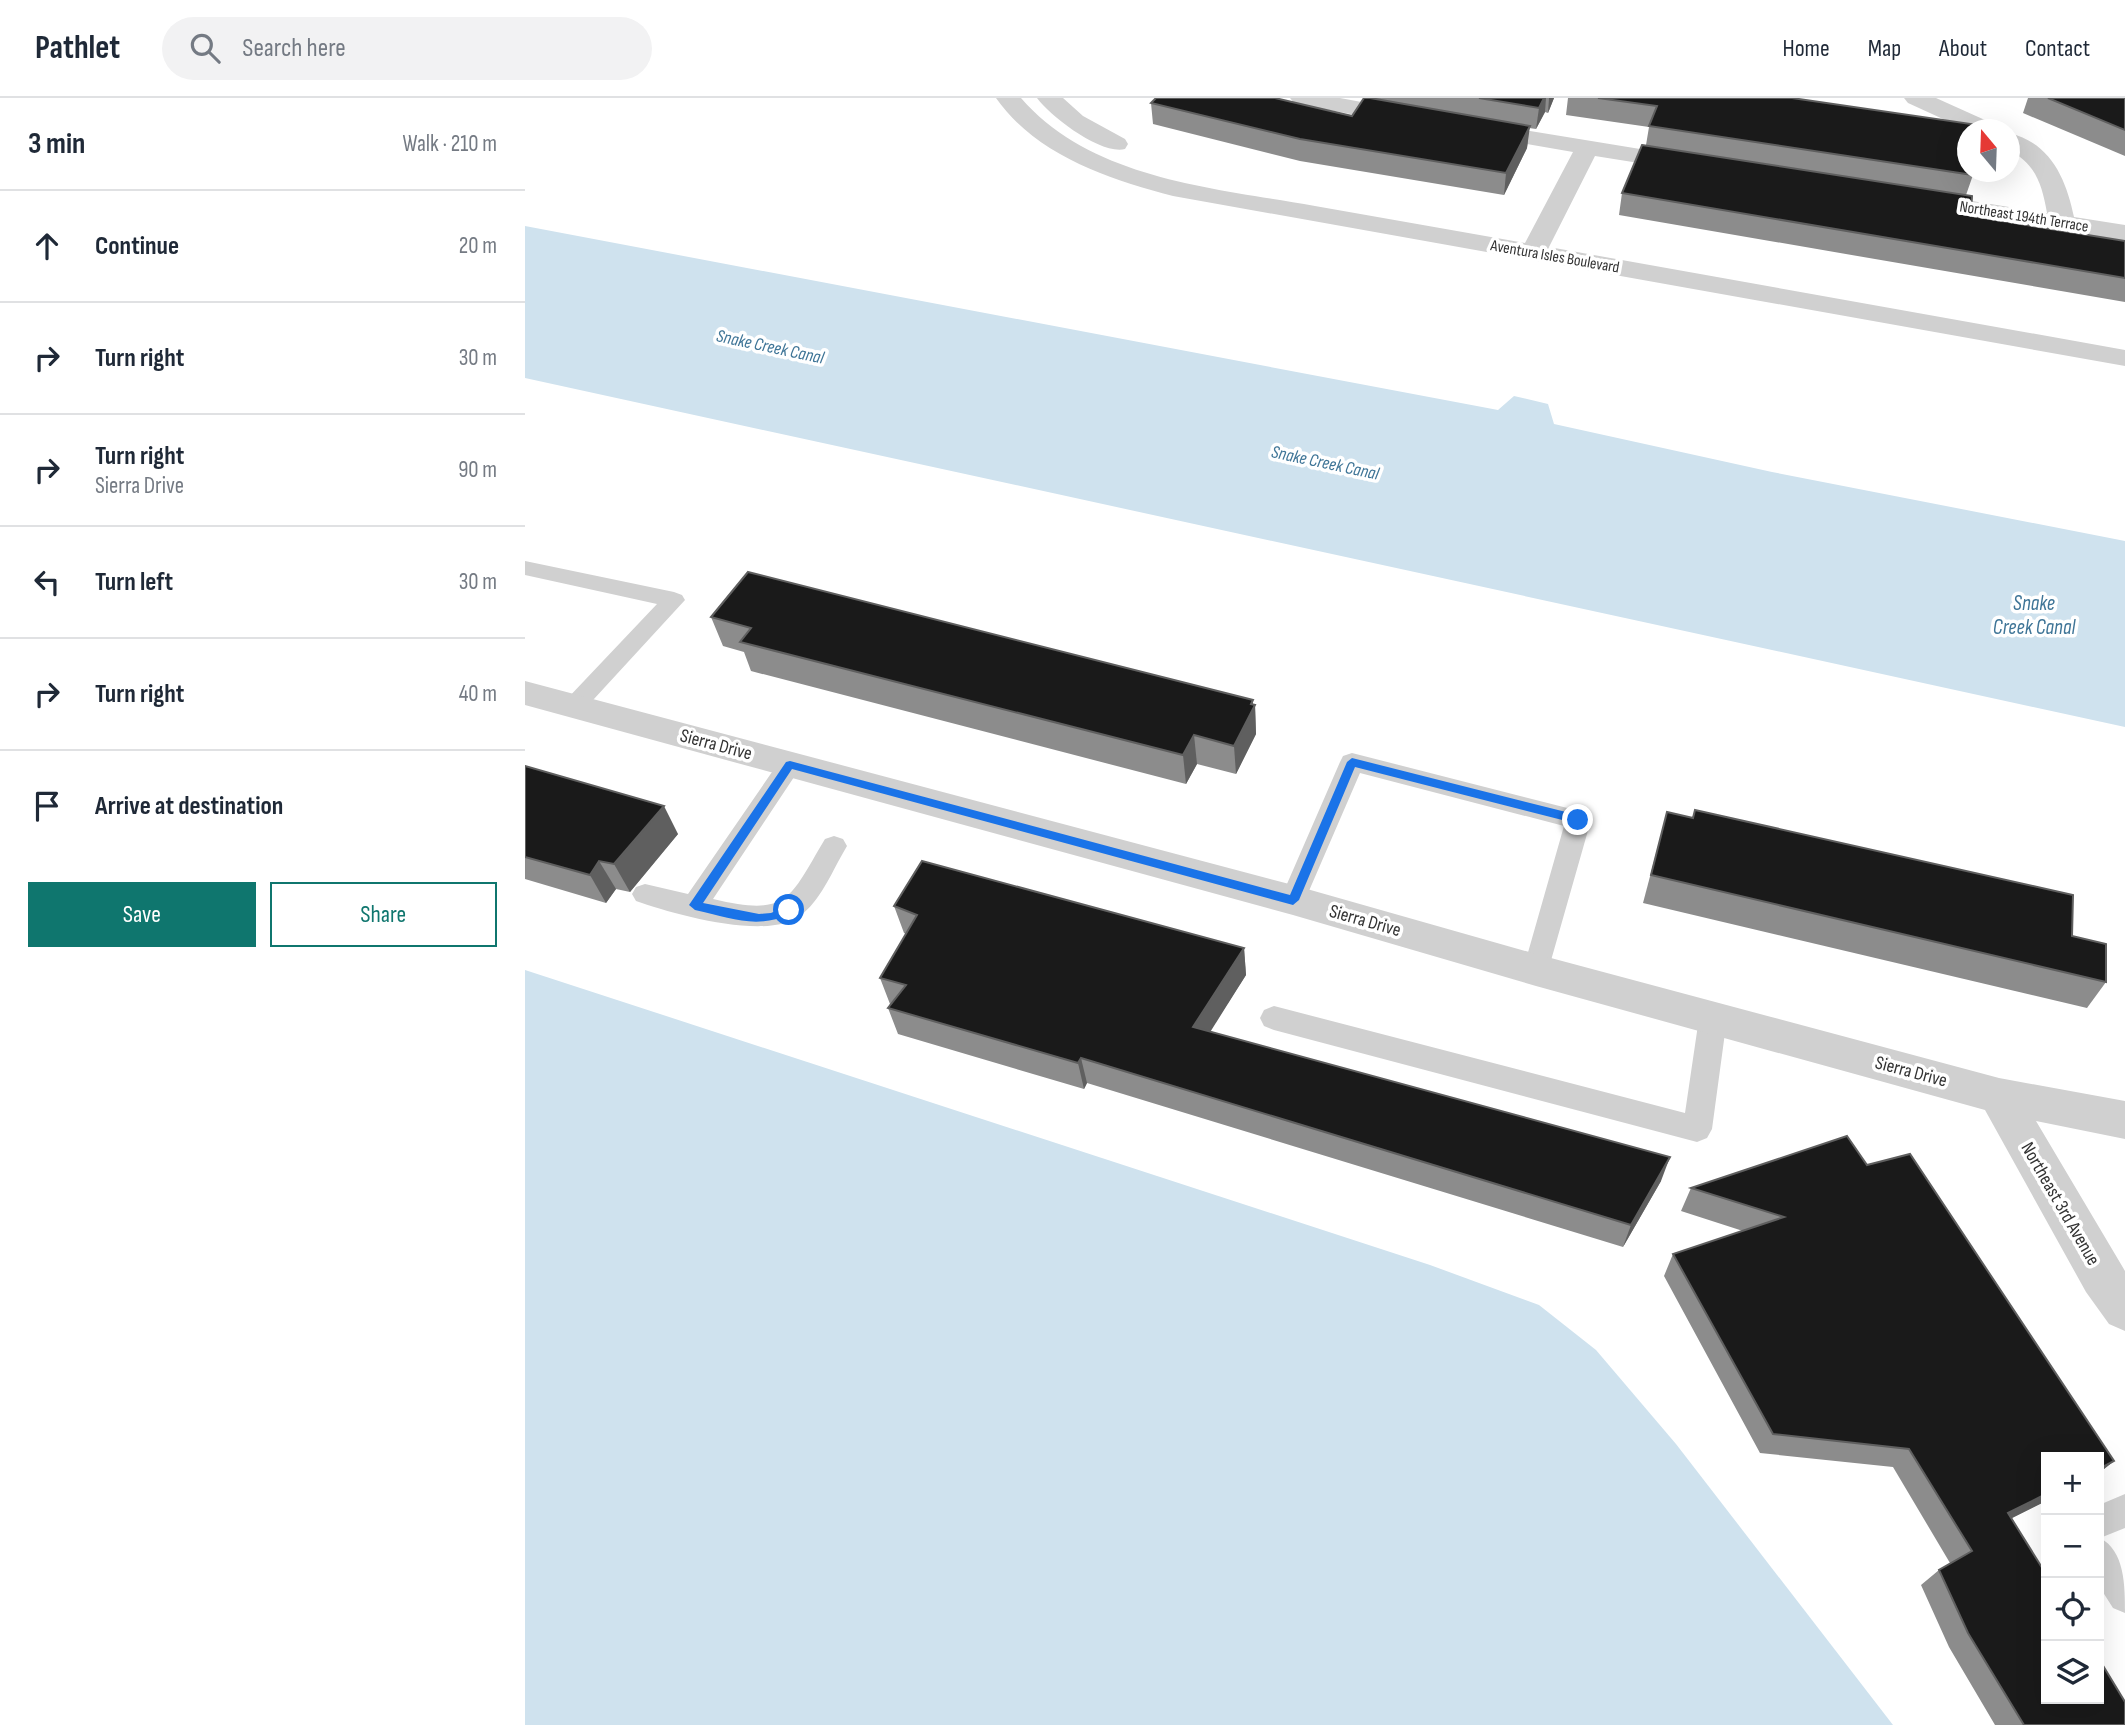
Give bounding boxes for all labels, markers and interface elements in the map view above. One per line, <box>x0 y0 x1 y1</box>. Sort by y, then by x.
search box <box>162 17 652 80</box>
text: Pathlet <box>35 28 120 68</box>
icon: search <box>186 29 224 67</box>
text: Search here <box>242 33 346 64</box>
text: Home <box>1782 34 1830 63</box>
text: Map <box>1868 34 1901 63</box>
text: About <box>1939 34 1987 63</box>
text: Contact <box>2025 34 2090 63</box>
north arrow <box>1957 119 2020 182</box>
text: 3 min <box>28 126 85 162</box>
text: Walk · 210 m <box>403 130 497 158</box>
street label: Northeast 194th Terrace <box>1958 197 2090 237</box>
icon: ahead <box>28 227 66 265</box>
text: Continue <box>95 231 179 262</box>
text: 20 m <box>459 232 497 260</box>
street label: Aventura Isles Boulevard <box>1488 236 1621 278</box>
water label: Snake Creek Canal <box>714 325 826 369</box>
icon: right <box>28 339 66 377</box>
text: Turn right <box>95 343 184 374</box>
text: 30 m <box>459 344 497 372</box>
text: Turn right <box>95 441 184 472</box>
water label: Snake Creek Canal <box>1269 441 1381 485</box>
icon: right <box>28 451 66 489</box>
text: 90 m <box>458 456 497 484</box>
text: Sierra Drive <box>95 472 184 500</box>
icon: left <box>28 563 66 601</box>
text: Turn left <box>95 567 173 598</box>
text: 30 m <box>459 568 497 596</box>
water label: Snake Creek Canal <box>1993 591 2076 640</box>
icon: right <box>28 675 66 713</box>
text: Turn right <box>95 679 184 710</box>
text: 40 m <box>459 680 497 708</box>
street label: Sierra Drive <box>678 724 754 766</box>
icon: arrive <box>28 787 66 825</box>
text: Arrive at destination <box>95 791 283 822</box>
route end <box>1562 804 1593 835</box>
button: Save <box>28 882 256 947</box>
button: Share <box>270 882 497 947</box>
route start <box>773 894 804 925</box>
street label: Sierra Drive <box>1327 900 1403 942</box>
street label: Sierra Drive <box>1873 1051 1949 1093</box>
street label: Northeast 3rd Avenue <box>2015 1138 2105 1270</box>
map controls <box>2041 1452 2104 1704</box>
button: + <box>2041 1452 2104 1515</box>
button: − <box>2041 1515 2104 1578</box>
button: locate <box>2041 1578 2104 1641</box>
button: layers <box>2041 1641 2104 1704</box>

